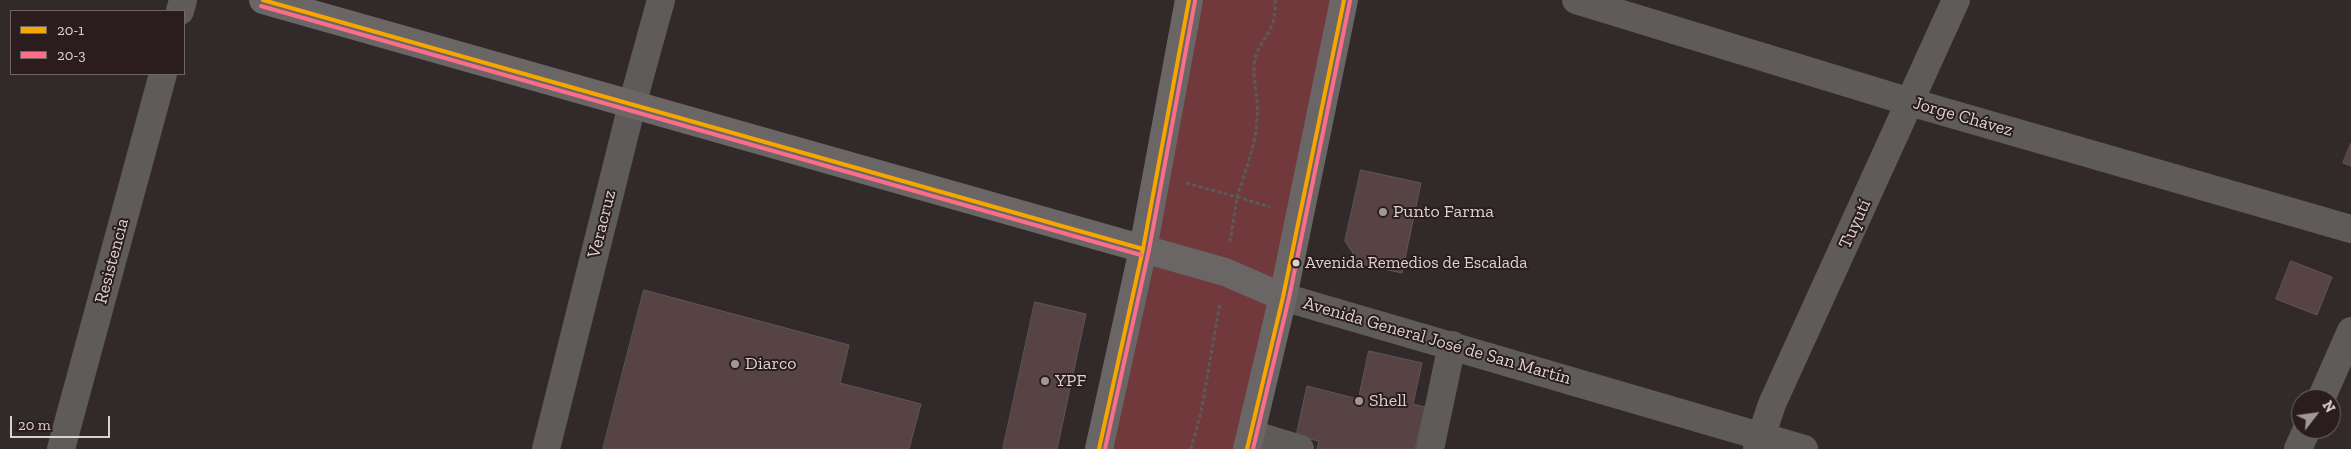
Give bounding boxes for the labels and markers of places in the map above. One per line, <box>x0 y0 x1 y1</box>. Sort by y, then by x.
place label: Punto Farma <box>1393 201 1494 223</box>
marker: Punto Farma <box>1377 206 1389 218</box>
place label: Avenida Remedios de Escalada <box>1305 253 1528 273</box>
marker: Avenida Remedios de Escalada <box>1291 258 1301 268</box>
place label: Diarco <box>745 353 797 375</box>
marker: Diarco <box>729 358 741 370</box>
place label: YPF <box>1055 370 1086 392</box>
marker: YPF <box>1039 375 1051 387</box>
place label: Shell <box>1369 390 1407 412</box>
marker: Shell <box>1353 395 1365 407</box>

